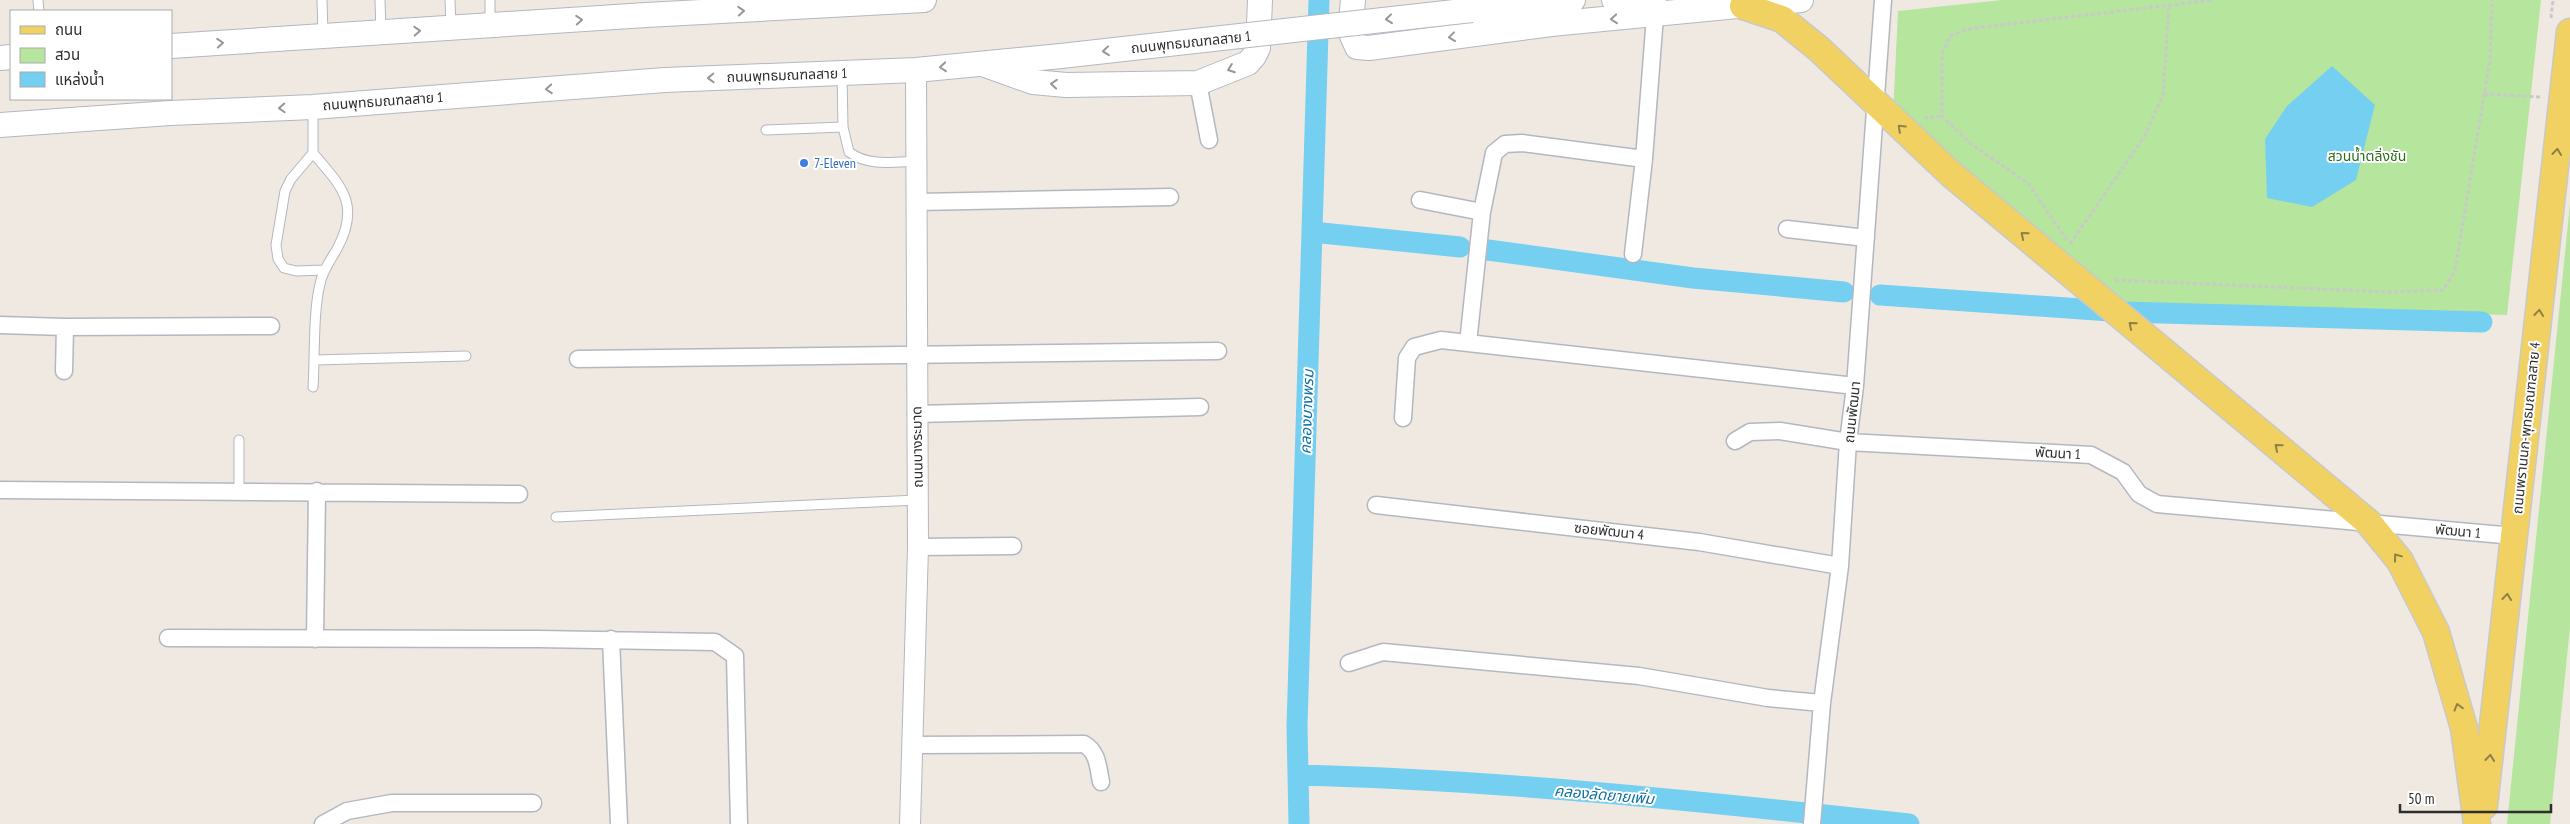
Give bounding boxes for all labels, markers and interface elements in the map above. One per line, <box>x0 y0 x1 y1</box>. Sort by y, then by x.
one-way arrow <box>738 5 746 16</box>
legend <box>10 10 172 100</box>
one-way arrow <box>1385 13 1393 24</box>
one-way arrow <box>1609 13 1617 24</box>
one-way arrow <box>575 14 583 25</box>
text: ถนน <box>55 20 82 39</box>
one-way arrow <box>413 25 421 36</box>
street label: ถนนพุทธมณฑลสาย 1 <box>1130 27 1252 57</box>
one-way arrow <box>1448 31 1456 42</box>
one-way arrow <box>216 38 224 49</box>
text: สวน <box>55 45 80 64</box>
one-way arrow <box>1101 45 1109 56</box>
one-way arrow <box>939 61 947 72</box>
one-way arrow <box>1228 63 1236 73</box>
street label: ถนนพุทธมณฑลสาย 1 <box>726 64 848 86</box>
text: แหล่งน้ำ <box>55 69 104 89</box>
one-way arrow <box>707 73 714 83</box>
one-way arrow <box>1050 79 1058 90</box>
one-way arrow <box>545 83 553 94</box>
street label: ถนนพุทธมณฑลสาย 1 <box>322 88 444 114</box>
one-way arrow <box>278 103 286 113</box>
one-way arrow <box>1898 125 1907 134</box>
park label: สวนน้ำตลิ่งชัน <box>2328 146 2406 165</box>
one-way arrow <box>2551 148 2562 156</box>
place label: 7-Eleven <box>814 154 856 172</box>
marker: 7-Eleven <box>798 157 810 169</box>
one-way arrow <box>2020 231 2029 240</box>
one-way arrow <box>2533 309 2544 317</box>
one-way arrow <box>2129 323 2138 331</box>
street label: ถนนพรานนก-พุทธมณฑลสาย 4 <box>2508 340 2544 515</box>
water label: คลองบางพรม <box>1296 368 1318 455</box>
street label: ถนนพัฒนา <box>1840 380 1864 444</box>
street label: ถนนบางระมาด <box>907 406 927 488</box>
street label: พัฒนา 1 <box>2035 443 2081 463</box>
one-way arrow <box>2275 445 2284 453</box>
street label: ซอยพัฒนา 4 <box>1573 518 1645 544</box>
street label: พัฒนา 1 <box>2434 520 2482 542</box>
one-way arrow <box>2394 554 2402 563</box>
one-way arrow <box>2501 592 2512 600</box>
one-way arrow <box>2453 703 2463 712</box>
one-way arrow <box>2484 754 2495 762</box>
water label: คลองลัดยายเพิ่ม <box>1553 781 1656 808</box>
scale bar <box>2400 782 2551 814</box>
text: 50 m <box>2408 789 2434 808</box>

